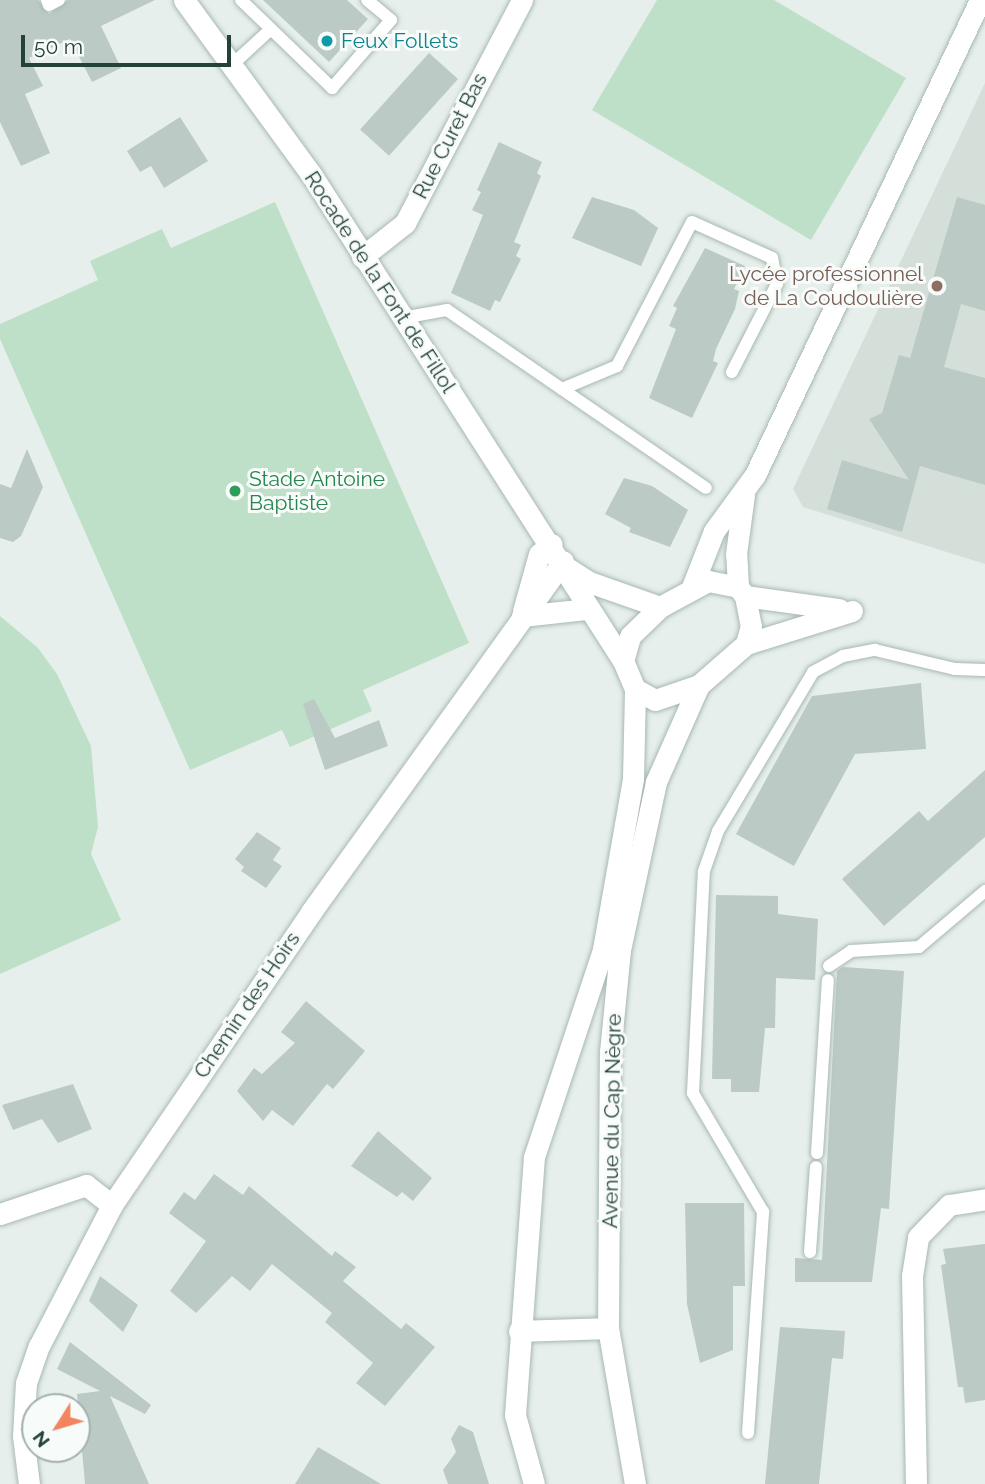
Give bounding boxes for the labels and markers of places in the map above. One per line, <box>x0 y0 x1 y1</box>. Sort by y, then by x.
place label: Feux Follets <box>341 28 458 54</box>
marker: Feux Follets <box>319 33 335 49</box>
place label: Lycée professionnel de La Coudoulière <box>729 261 923 311</box>
marker: Lycée professionnel de La Coudoulière <box>929 278 945 294</box>
place label: Stade Antoine Baptiste <box>249 466 386 516</box>
marker: Stade Antoine Baptiste <box>227 483 243 499</box>

